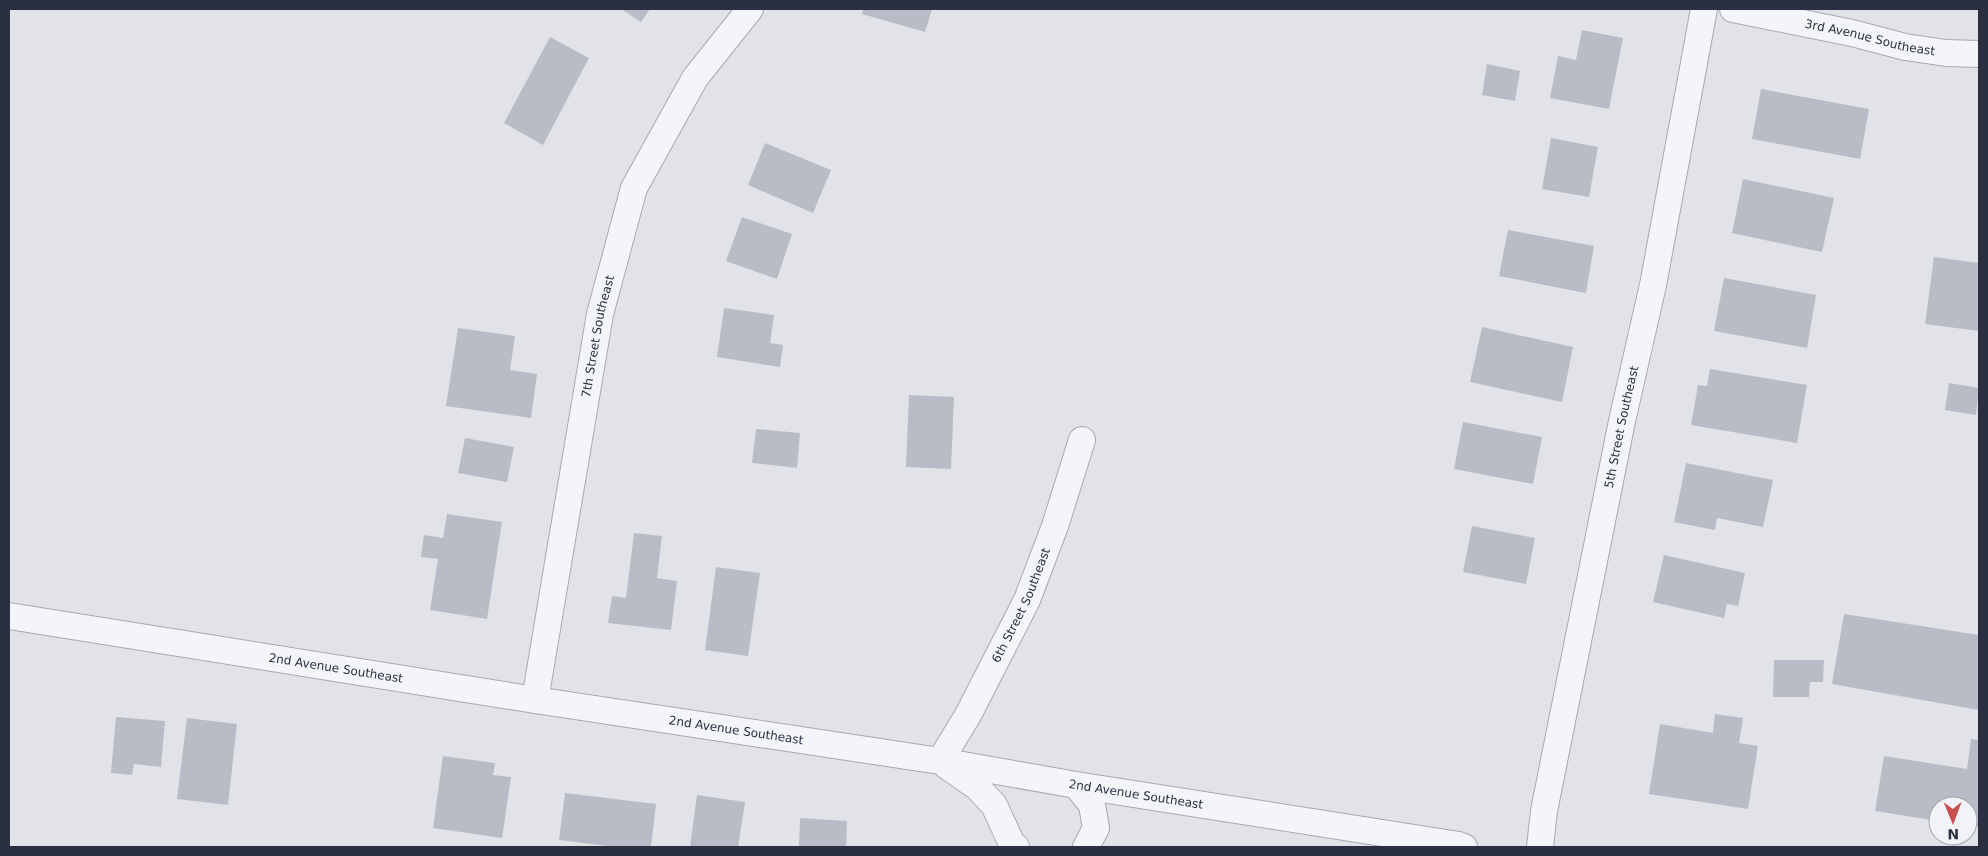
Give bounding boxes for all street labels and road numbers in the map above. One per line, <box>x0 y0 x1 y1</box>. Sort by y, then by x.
street label: 3rd Avenue Southeast <box>1804 17 1936 58</box>
street label: 7th Street Southeast <box>579 273 617 399</box>
street label: 5th Street Southeast <box>1602 364 1641 489</box>
street label: 6th Street Southeast <box>989 546 1053 665</box>
street label: 2nd Avenue Southeast <box>268 651 404 686</box>
street label: 2nd Avenue Southeast <box>668 713 805 747</box>
street label: 2nd Avenue Southeast <box>1068 777 1204 812</box>

